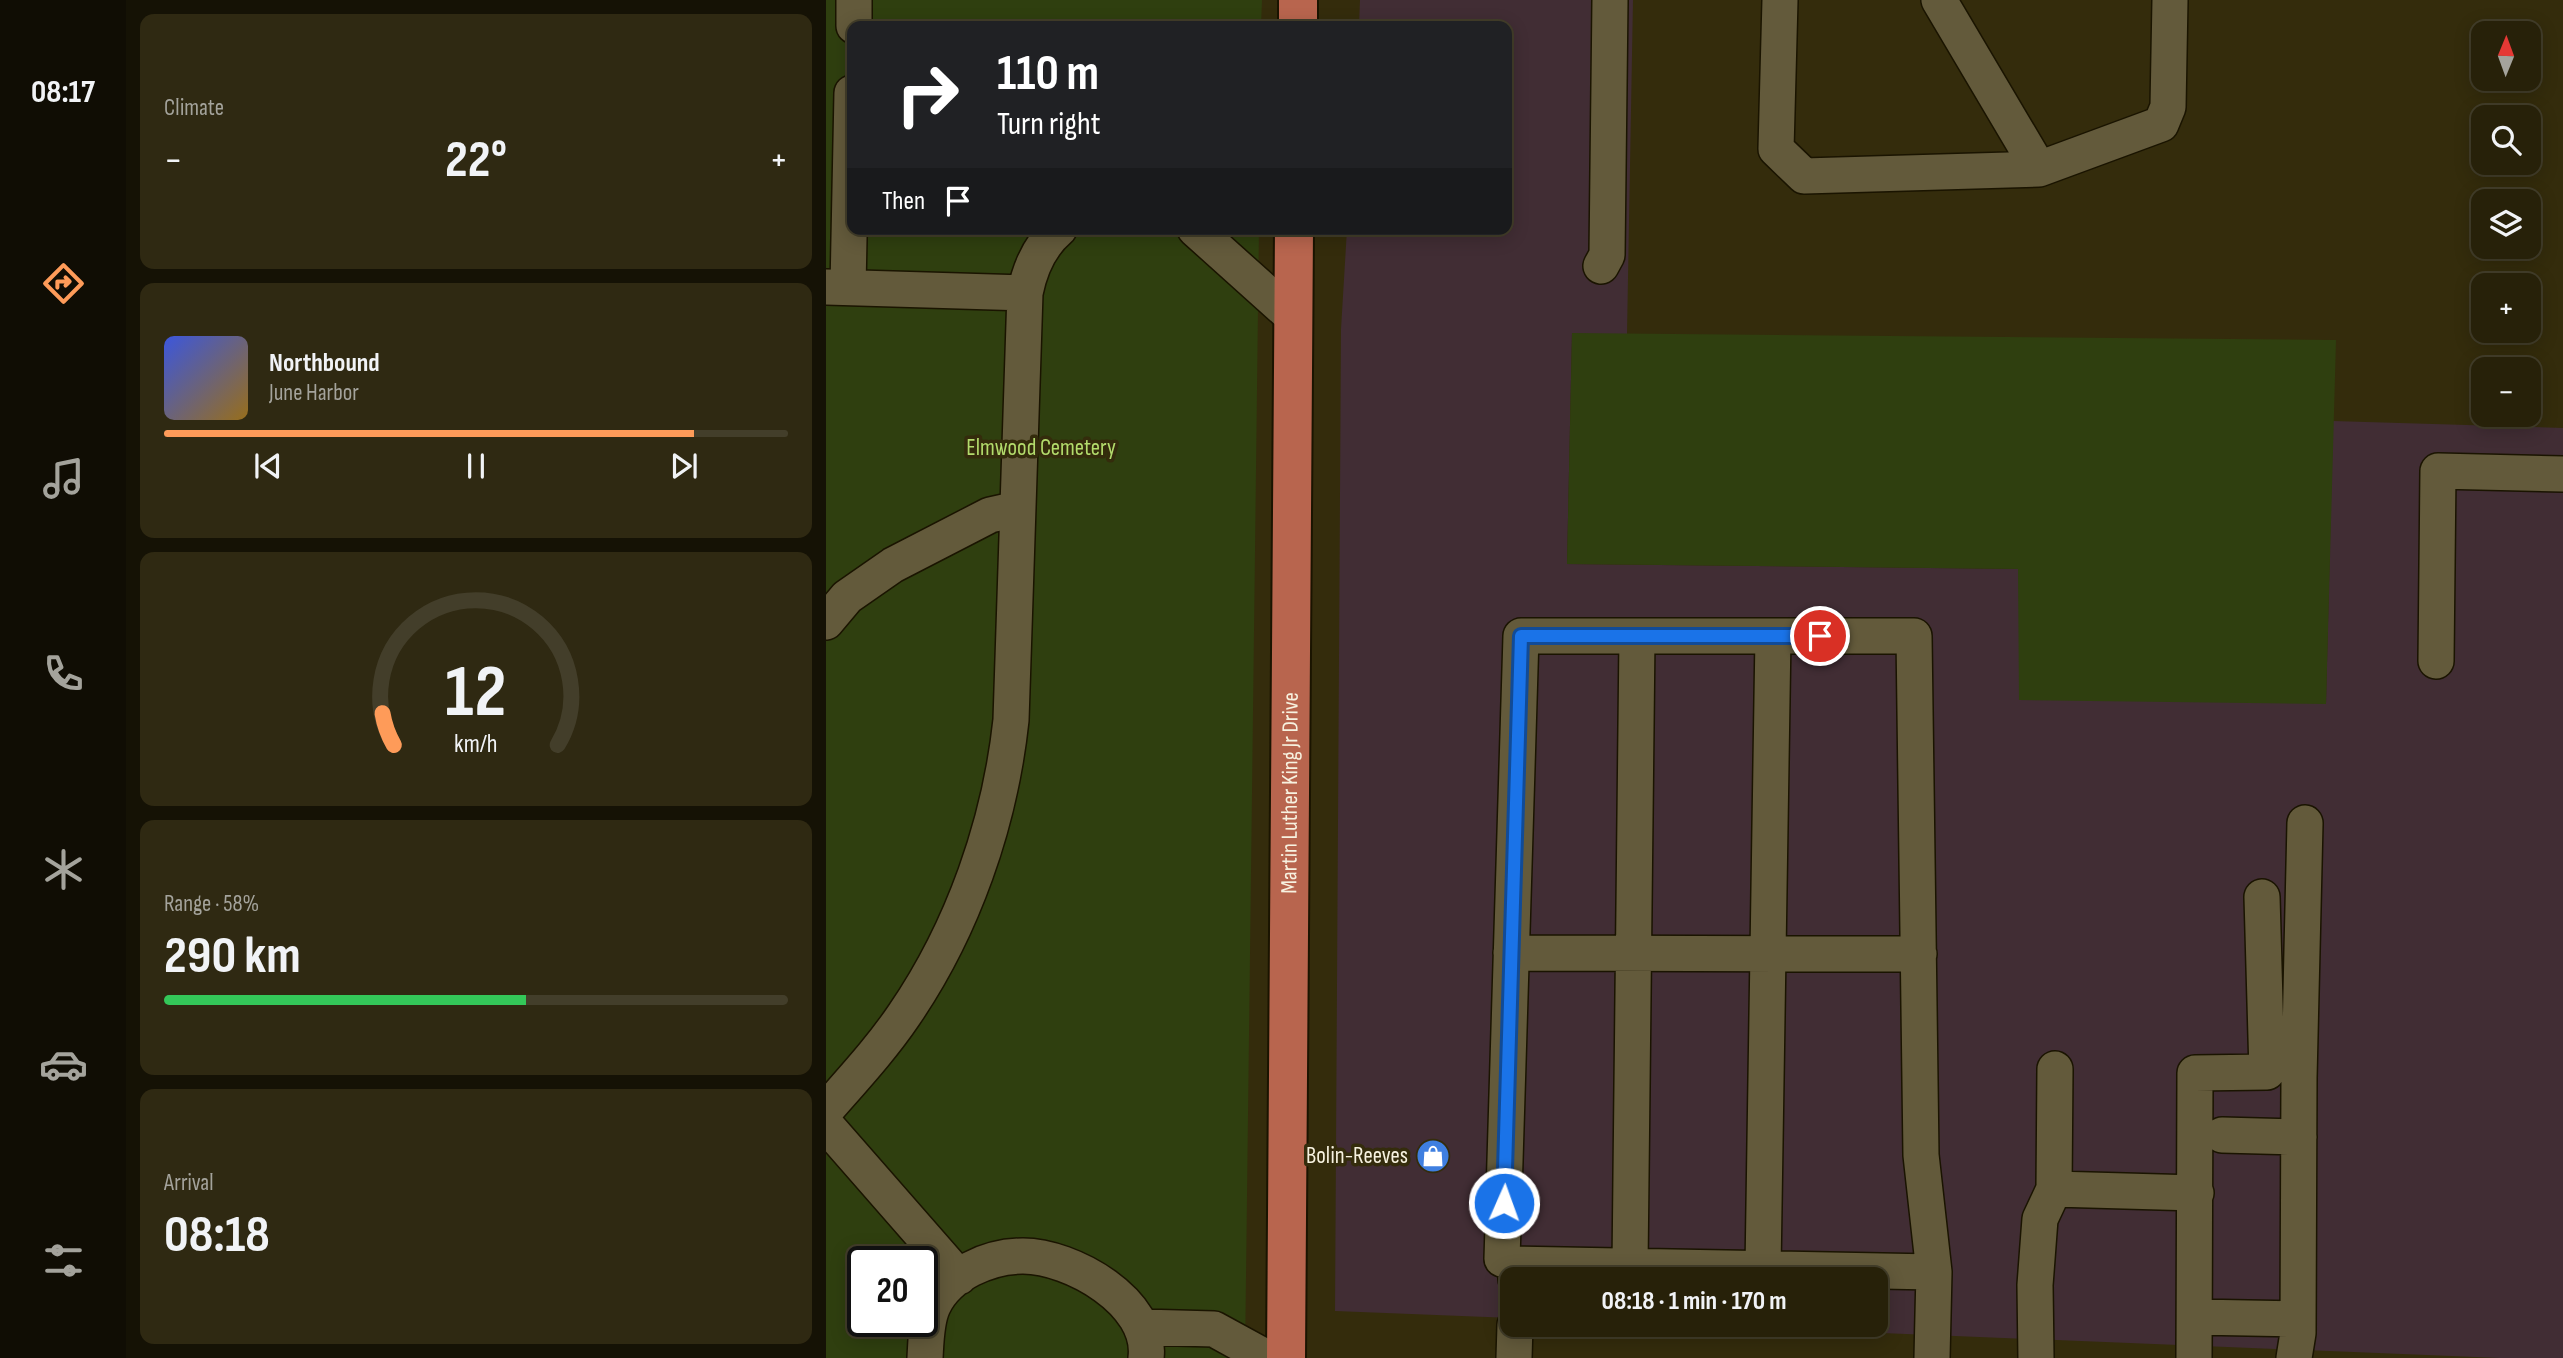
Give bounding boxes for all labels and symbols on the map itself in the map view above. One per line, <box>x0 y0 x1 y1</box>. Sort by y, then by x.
north arrow <box>2471 21 2541 91</box>
park label: Elmwood Cemetery <box>966 434 1116 462</box>
pin <box>1790 606 1850 666</box>
street label: Martin Luther King Jr Drive <box>1275 692 1305 894</box>
shop icon: Bolin-Reeves <box>1414 1137 1452 1175</box>
place label: Bolin-Reeves <box>1306 1142 1408 1170</box>
position arrow <box>1467 1166 1541 1240</box>
speed limit sign: 20 <box>847 1246 938 1337</box>

